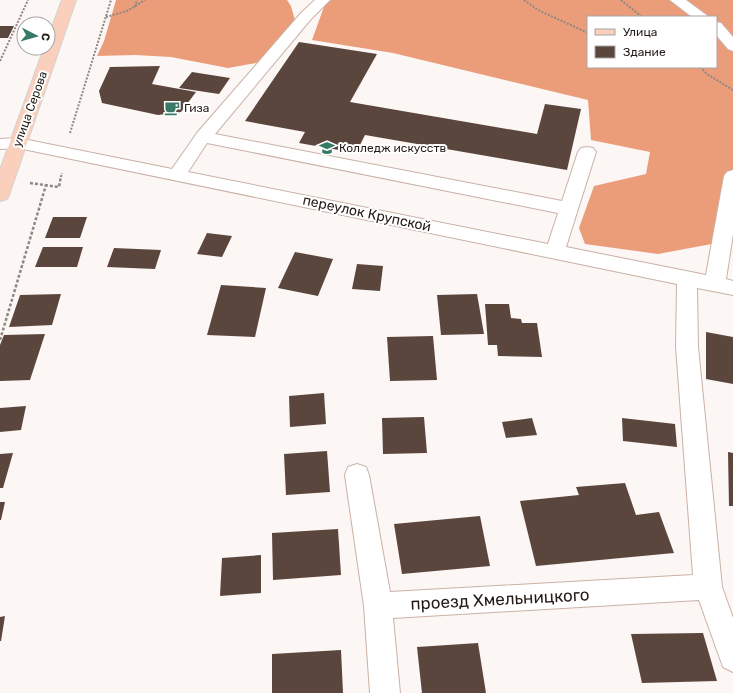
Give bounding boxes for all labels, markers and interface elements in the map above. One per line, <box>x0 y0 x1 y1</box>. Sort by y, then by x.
north arrow <box>16 16 56 56</box>
legend <box>587 16 717 68</box>
text: Улица <box>623 25 657 39</box>
text: С <box>39 32 52 42</box>
text: Здание <box>623 45 666 59</box>
street label: улица Серова <box>10 69 50 149</box>
cafe icon: Гиза <box>163 99 181 117</box>
place label: Гиза <box>184 101 209 115</box>
school or university icon: Колледж искусств <box>318 139 336 157</box>
place label: Колледж искусств <box>339 141 447 155</box>
street label: переулок Крупской <box>301 192 433 235</box>
street label: проезд Хмельницкого <box>410 584 590 614</box>

